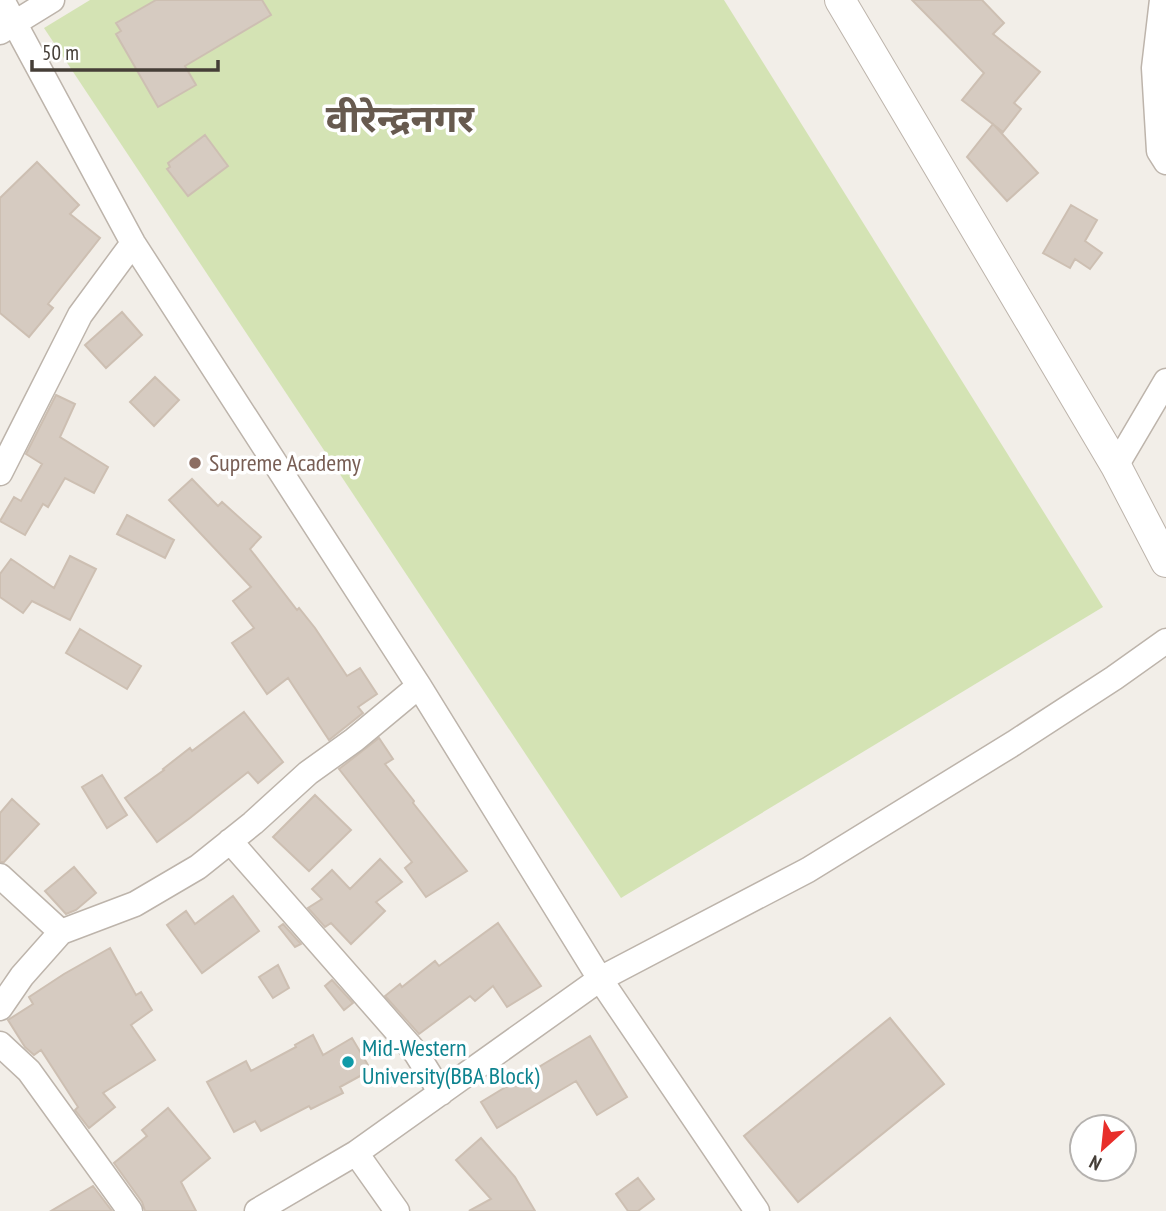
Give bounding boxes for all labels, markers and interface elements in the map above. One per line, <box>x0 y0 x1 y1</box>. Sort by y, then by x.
scale bar <box>32 28 217 72</box>
text: 50 m <box>42 39 79 66</box>
district label: वीरेन्द्रनगर <box>326 93 475 142</box>
place label: Supreme Academy <box>209 447 361 478</box>
marker: Supreme Academy <box>187 455 203 471</box>
place label: Mid-Western University(BBA Block) <box>362 1032 540 1091</box>
marker: Mid-Western University(BBA Block) <box>340 1054 356 1070</box>
north arrow <box>1068 1113 1138 1183</box>
text: N <box>1085 1150 1105 1176</box>

